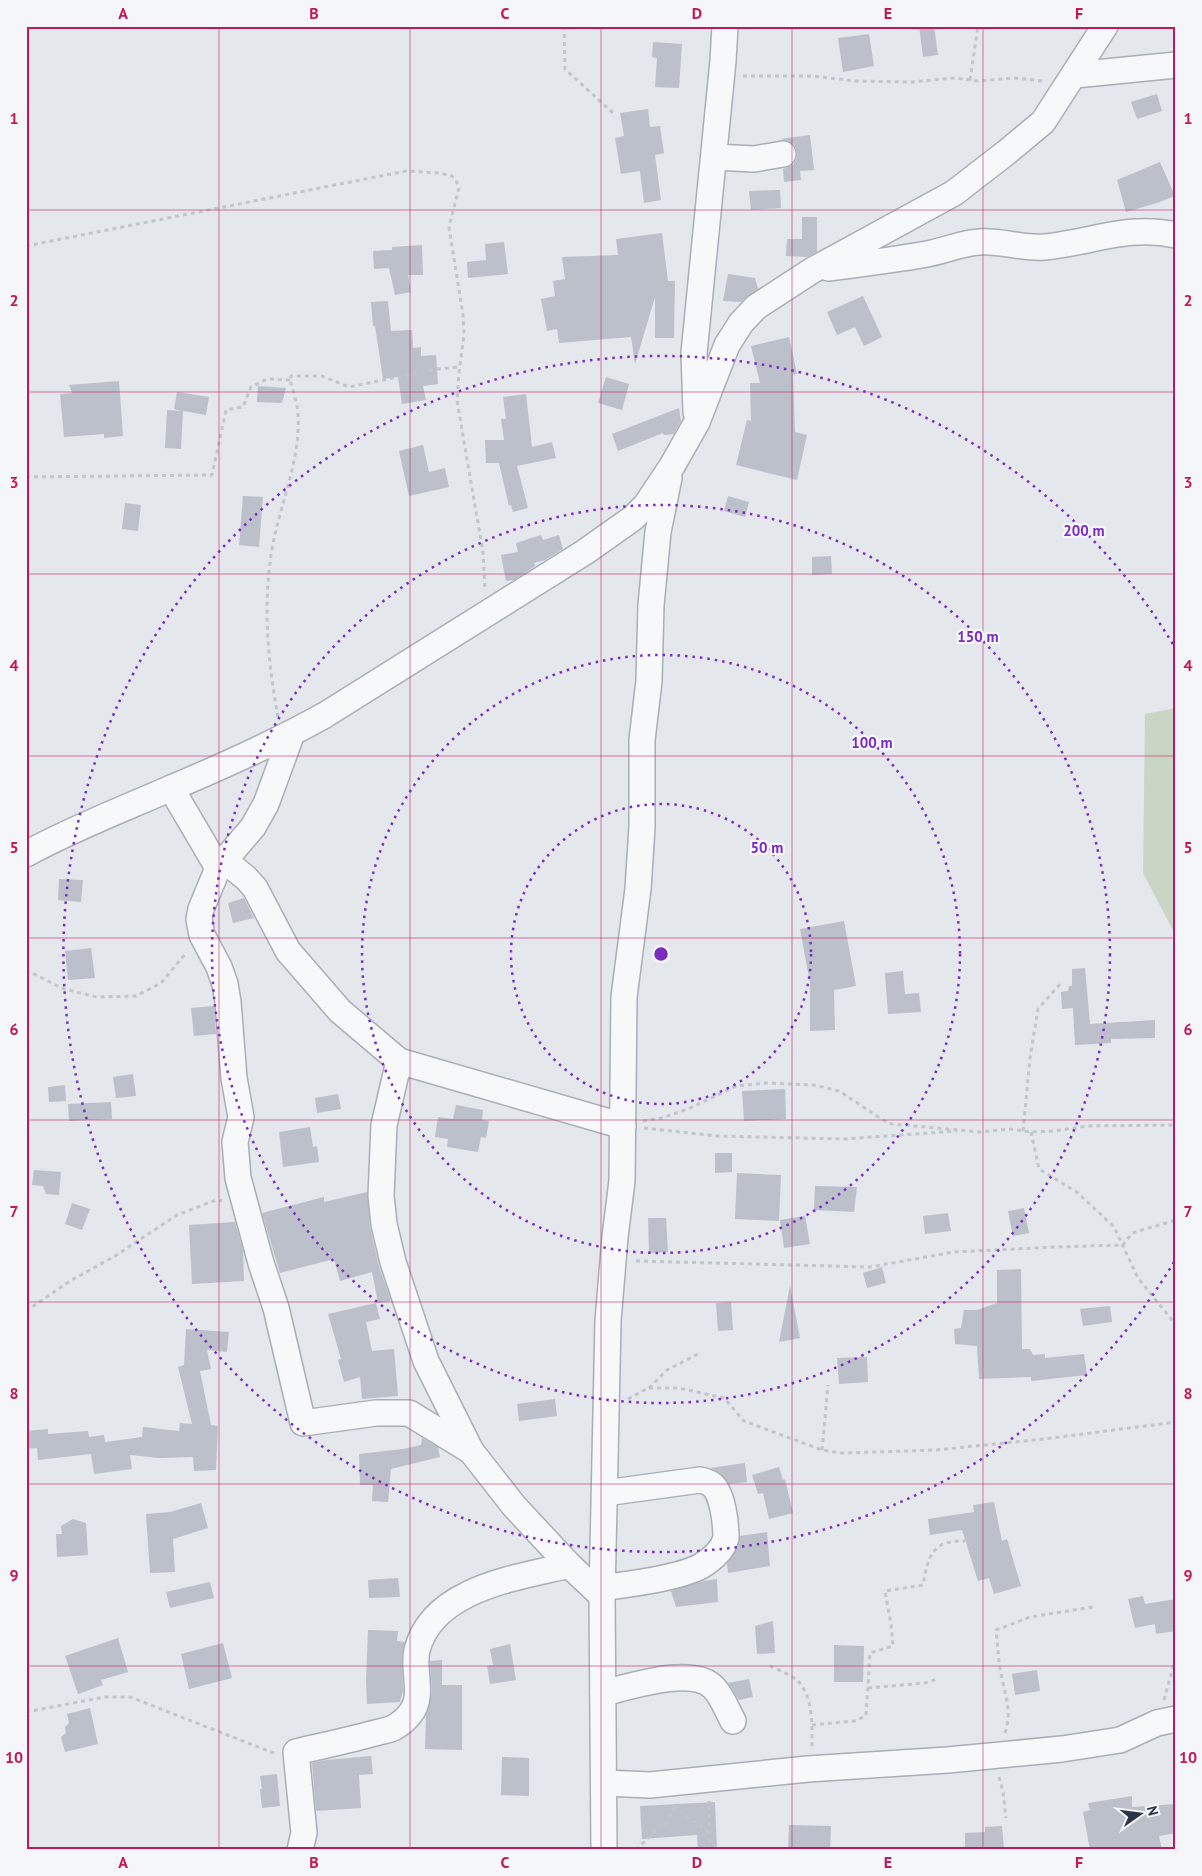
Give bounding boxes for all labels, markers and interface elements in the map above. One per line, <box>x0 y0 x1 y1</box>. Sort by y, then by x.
text: A <box>118 3 128 23</box>
text: B <box>309 3 319 23</box>
text: C <box>501 3 510 23</box>
text: D <box>692 3 702 23</box>
text: E <box>884 3 892 23</box>
text: F <box>1075 3 1083 23</box>
text: 1 <box>9 108 19 128</box>
text: 1 <box>1183 108 1193 128</box>
text: 2 <box>9 290 19 310</box>
text: 2 <box>1183 290 1193 310</box>
text: 3 <box>9 472 19 492</box>
text: 3 <box>1183 472 1193 492</box>
text: 200 m <box>1063 521 1105 540</box>
text: 150 m <box>957 627 999 646</box>
text: 4 <box>9 655 19 675</box>
text: 4 <box>1183 655 1193 675</box>
text: 100 m <box>851 733 893 752</box>
text: 5 <box>9 837 19 857</box>
text: 5 <box>1183 837 1193 857</box>
text: 50 m <box>751 838 783 857</box>
centre of rings <box>652 945 670 963</box>
text: 6 <box>9 1019 19 1039</box>
text: 6 <box>1183 1019 1193 1039</box>
text: 7 <box>9 1201 19 1221</box>
text: 7 <box>1183 1201 1193 1221</box>
text: 8 <box>9 1383 19 1403</box>
text: 8 <box>1183 1383 1193 1403</box>
text: 9 <box>9 1565 19 1585</box>
text: 9 <box>1183 1565 1193 1585</box>
text: 10 <box>5 1747 23 1767</box>
text: 10 <box>1179 1747 1197 1767</box>
north arrow <box>1114 1788 1164 1838</box>
text: N <box>1143 1804 1162 1817</box>
text: A <box>118 1852 128 1872</box>
text: B <box>309 1852 319 1872</box>
text: C <box>501 1852 510 1872</box>
text: D <box>692 1852 702 1872</box>
text: E <box>884 1852 892 1872</box>
text: F <box>1075 1852 1083 1872</box>

